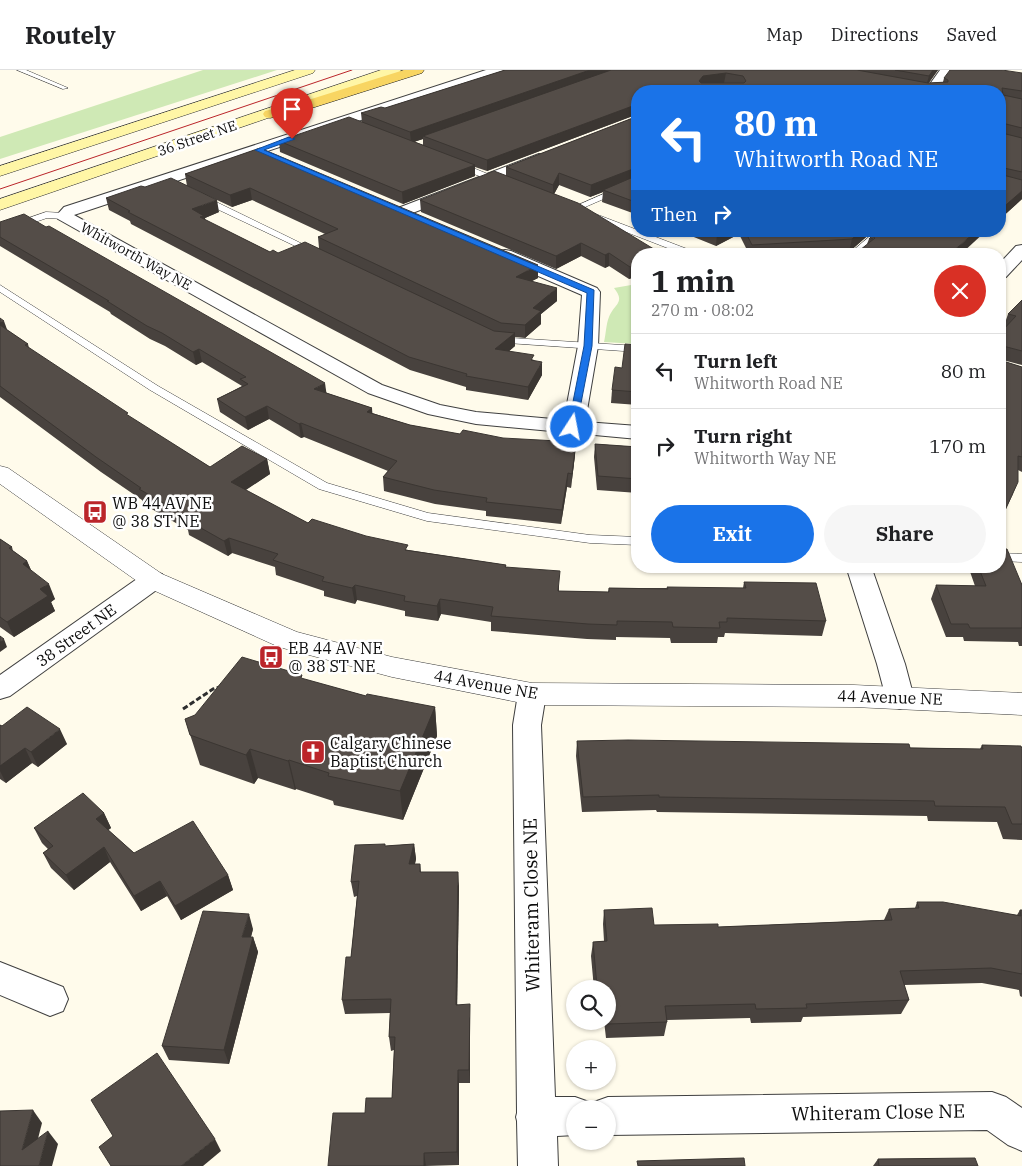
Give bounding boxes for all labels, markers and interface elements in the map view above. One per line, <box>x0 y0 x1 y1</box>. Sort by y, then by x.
text: Routely <box>25 19 116 51</box>
text: Map <box>766 23 803 46</box>
text: Directions <box>831 23 919 46</box>
text: Saved <box>947 23 997 46</box>
pin <box>271 88 313 139</box>
icon: arrive <box>278 95 306 123</box>
text: 80 m <box>734 100 818 146</box>
icon: left <box>651 105 716 170</box>
street label: 36 Street NE <box>155 116 239 160</box>
text: Whitworth Road NE <box>734 144 938 173</box>
icon: right <box>708 200 736 228</box>
text: Then <box>651 202 698 226</box>
street label: Whitworth Way NE <box>77 218 195 294</box>
text: 1 min <box>651 261 735 300</box>
button: close <box>934 265 986 317</box>
text: 270 m · 08:02 <box>651 300 754 320</box>
text: Turn left <box>694 349 777 373</box>
icon: left <box>651 357 679 385</box>
text: 80 m <box>941 359 986 383</box>
text: Whitworth Road NE <box>694 373 843 393</box>
position arrow <box>545 400 597 452</box>
text: Turn right <box>694 424 792 448</box>
icon: right <box>651 432 679 460</box>
text: 170 m <box>929 434 986 458</box>
text: Whitworth Way NE <box>694 448 836 468</box>
place label: WB 44 AV NE @ 38 ST NE <box>112 493 212 531</box>
bus stop icon: WB 44 AV NE @ 38 ST NE <box>82 499 108 525</box>
button: Exit <box>651 505 814 563</box>
button: Share <box>824 505 986 563</box>
street label: 38 Street NE <box>32 599 120 671</box>
place label: EB 44 AV NE @ 38 ST NE <box>288 638 383 676</box>
bus stop icon: EB 44 AV NE @ 38 ST NE <box>258 644 284 670</box>
street label: 44 Avenue NE <box>432 665 540 703</box>
street label: 44 Avenue NE <box>837 685 943 709</box>
place label: Calgary Chinese Baptist Church <box>330 733 452 771</box>
church icon: Calgary Chinese Baptist Church <box>300 739 326 765</box>
street label: Whiteram Close NE <box>517 818 545 992</box>
map controls <box>566 980 616 1150</box>
button: search <box>566 980 616 1030</box>
button: + <box>566 1040 616 1090</box>
street label: Whiteram Close NE <box>791 1098 965 1126</box>
button: − <box>566 1100 616 1150</box>

